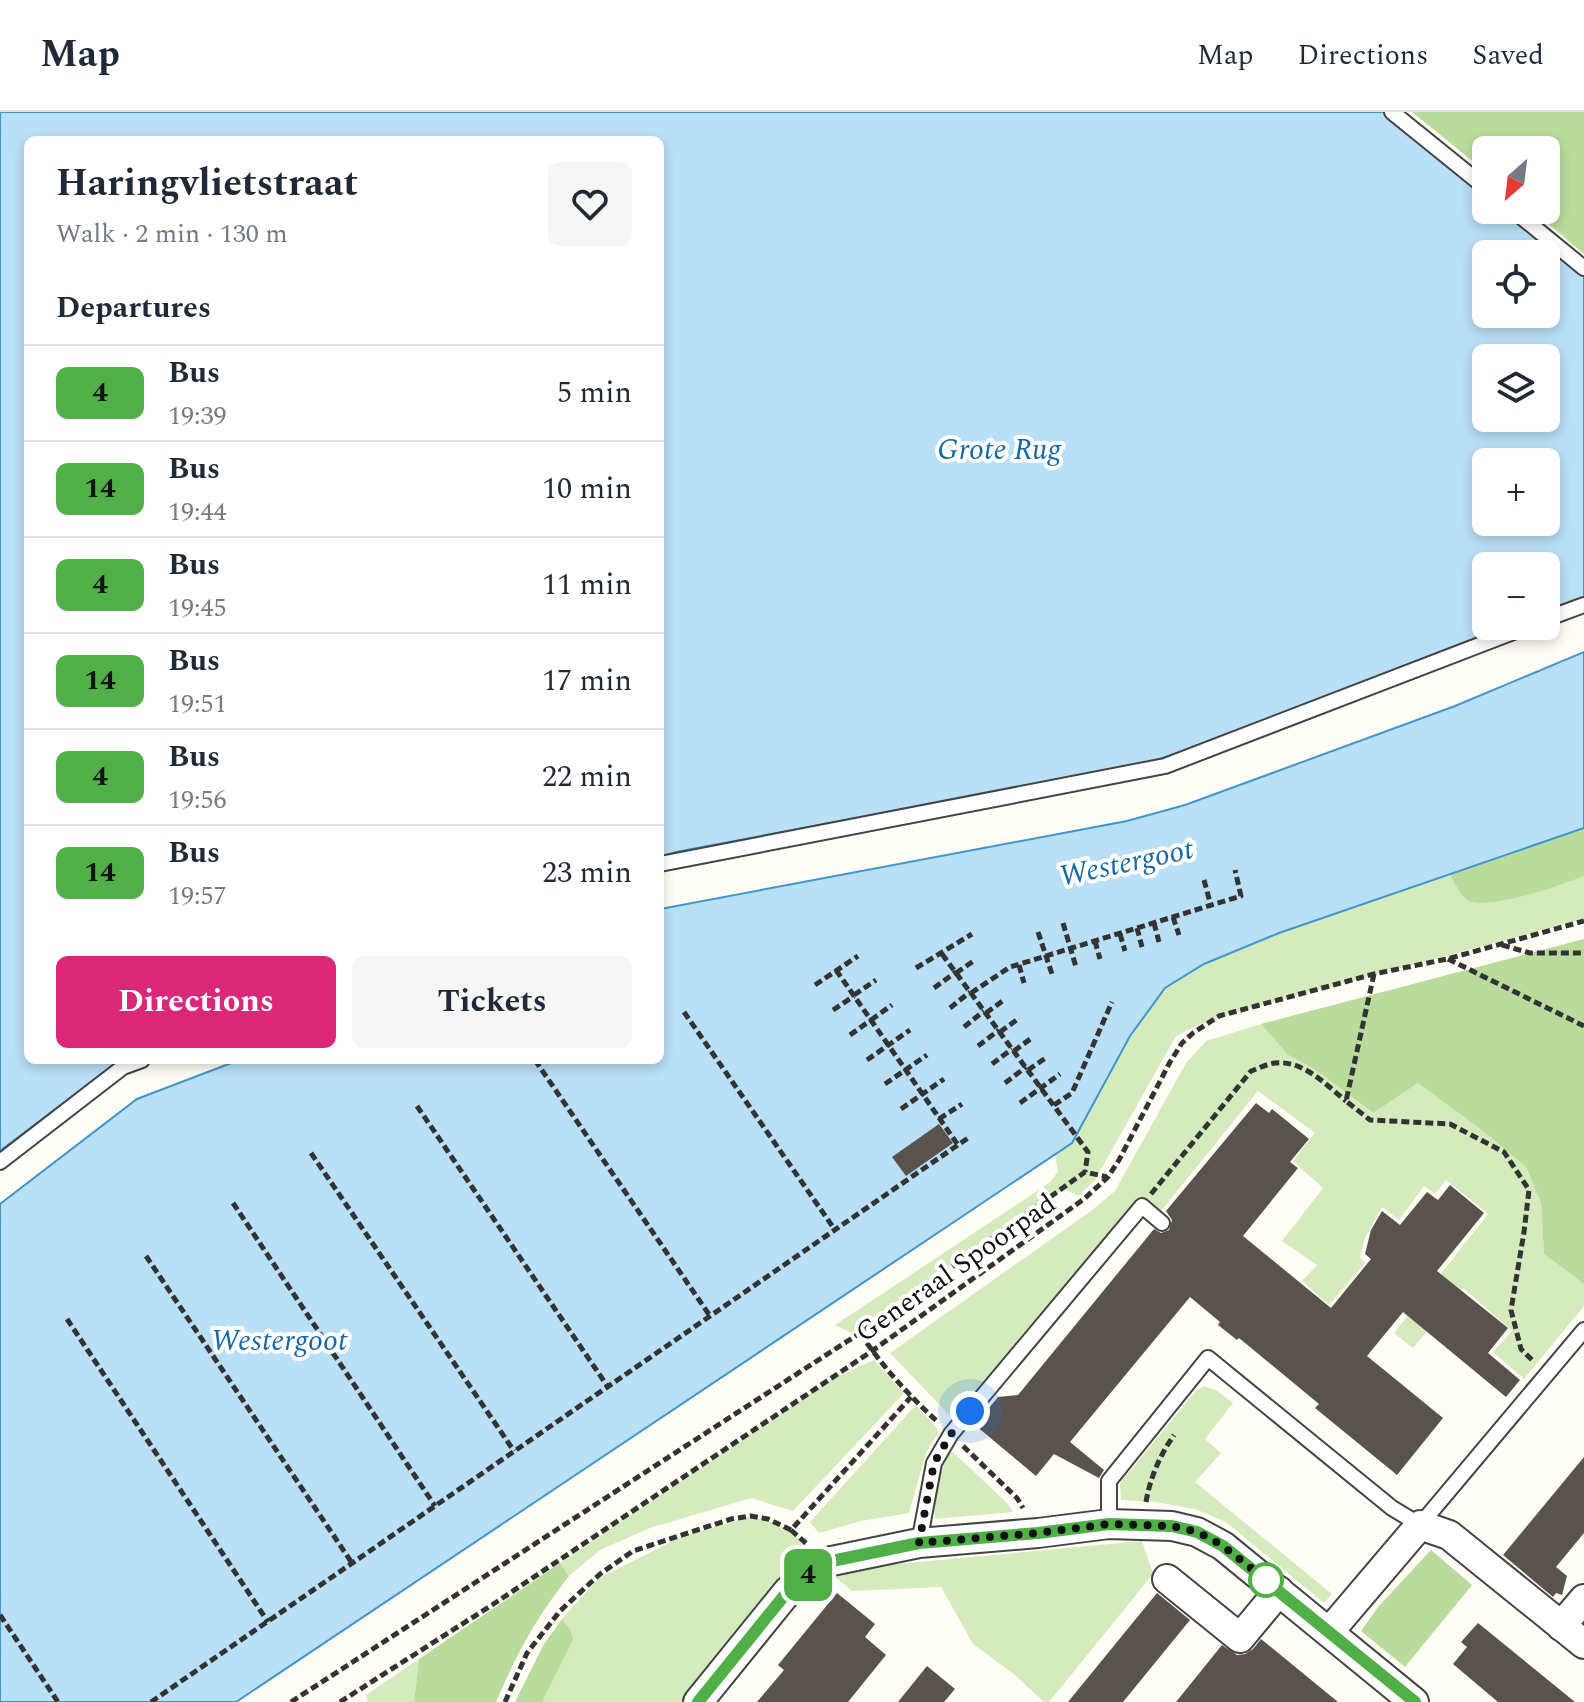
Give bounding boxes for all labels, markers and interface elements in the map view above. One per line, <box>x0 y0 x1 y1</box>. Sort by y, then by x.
text: Map <box>40 26 120 84</box>
text: Map <box>1197 34 1254 77</box>
text: Directions <box>1298 34 1428 77</box>
text: Saved <box>1472 34 1544 77</box>
north arrow <box>1472 136 1560 224</box>
map controls <box>1472 136 1560 640</box>
text: Haringvlietstraat <box>56 155 358 213</box>
button: heart <box>548 162 632 246</box>
text: Walk · 2 min · 130 m <box>56 214 288 254</box>
button: locate <box>1472 240 1560 328</box>
text: Departures <box>56 285 211 331</box>
button: layers <box>1472 344 1560 432</box>
text: Bus <box>168 350 220 396</box>
text: 5 min <box>557 370 632 416</box>
text: 4 <box>92 371 108 414</box>
text: 19:39 <box>168 396 227 436</box>
water label: Grote Rug <box>937 427 1062 473</box>
text: Bus <box>168 446 220 492</box>
button: + <box>1472 448 1560 536</box>
text: 10 min <box>542 466 632 512</box>
text: 14 <box>84 467 116 510</box>
text: 19:44 <box>168 492 227 532</box>
text: Bus <box>168 542 220 588</box>
button: − <box>1472 552 1560 640</box>
text: 11 min <box>542 562 632 608</box>
text: 4 <box>92 563 108 606</box>
text: 19:45 <box>168 588 227 628</box>
text: Bus <box>168 638 220 684</box>
text: 17 min <box>542 658 632 704</box>
text: 14 <box>84 659 116 702</box>
text: 19:51 <box>168 684 227 724</box>
text: Bus <box>168 734 220 780</box>
text: 22 min <box>542 754 632 800</box>
text: 4 <box>92 755 108 798</box>
text: 19:56 <box>168 780 227 820</box>
water label: Westergoot <box>1055 826 1198 900</box>
text: Bus <box>168 830 220 876</box>
text: 23 min <box>542 850 632 896</box>
text: 14 <box>84 851 116 894</box>
text: 19:57 <box>168 876 227 916</box>
button: Directions <box>56 956 336 1048</box>
button: Tickets <box>352 956 632 1048</box>
street label: Generaal Spoorpad <box>847 1183 1065 1354</box>
water label: Westergoot <box>211 1318 348 1364</box>
your location <box>950 1391 990 1431</box>
line badge: 4 <box>782 1549 834 1601</box>
text: 4 <box>800 1553 816 1596</box>
unlabelled marker <box>1249 1563 1283 1597</box>

